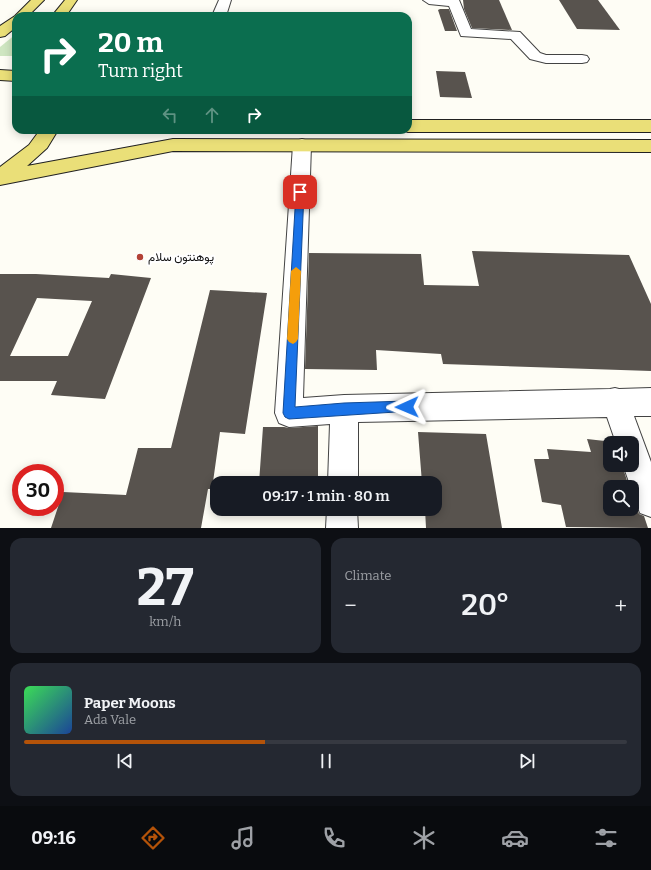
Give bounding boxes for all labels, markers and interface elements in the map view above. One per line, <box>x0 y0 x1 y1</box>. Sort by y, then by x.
text: 20 m <box>98 26 163 59</box>
icon: right <box>32 28 84 80</box>
text: Turn right <box>98 60 183 82</box>
icon: left <box>159 104 181 126</box>
icon: ahead <box>201 104 223 126</box>
icon: right <box>243 104 265 126</box>
pin <box>283 175 317 209</box>
icon: arrive <box>289 181 311 203</box>
place label: پوهنتون سلام <box>148 250 214 265</box>
marker: پوهنتون سلام <box>135 252 145 262</box>
position arrow <box>386 386 428 428</box>
map controls <box>603 436 639 516</box>
button: sound <box>603 436 639 472</box>
speed limit sign: 30 <box>12 464 64 516</box>
button: search <box>603 480 639 516</box>
text: 09:17 · 1 min · 80 m <box>262 487 390 505</box>
text: 27 <box>137 556 194 619</box>
text: Climate <box>345 568 391 583</box>
text: 20° <box>461 587 510 623</box>
text: − <box>345 592 357 619</box>
text: + <box>614 592 627 619</box>
text: km/h <box>149 614 181 629</box>
text: Paper Moons <box>84 694 176 712</box>
text: Ada Vale <box>84 712 136 727</box>
icon: previous <box>114 750 136 772</box>
icon: pause <box>315 750 337 772</box>
icon: next <box>516 750 538 772</box>
icon: directions <box>139 824 167 852</box>
icon: music <box>229 824 257 852</box>
icon: phone <box>320 824 348 852</box>
icon: climate <box>410 824 438 852</box>
icon: car <box>501 824 529 852</box>
icon: filters <box>592 824 620 852</box>
text: 09:16 <box>31 827 76 849</box>

